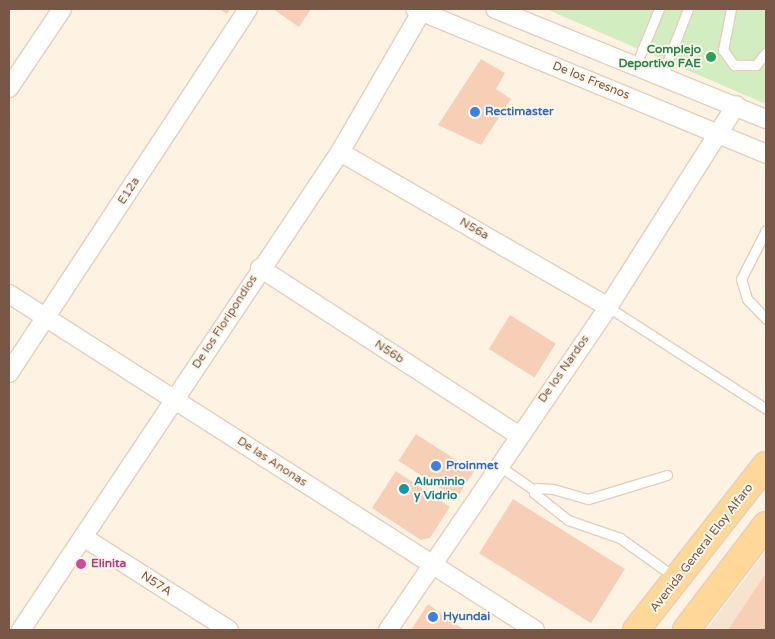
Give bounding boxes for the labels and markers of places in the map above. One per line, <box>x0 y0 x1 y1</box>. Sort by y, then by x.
place label: Complejo Deportivo FAE <box>618 43 701 71</box>
marker: Complejo Deportivo FAE <box>705 51 717 63</box>
place label: Rectimaster <box>485 105 554 119</box>
marker: Rectimaster <box>469 106 481 118</box>
place label: Proinmet <box>446 459 498 473</box>
marker: Proinmet <box>430 460 442 472</box>
place label: Aluminio y Vidrio <box>414 475 465 503</box>
marker: Aluminio y Vidrio <box>398 483 410 495</box>
place label: Elinita <box>91 557 126 571</box>
marker: Elinita <box>75 558 87 570</box>
place label: Hyundai <box>443 610 490 624</box>
marker: Hyundai <box>427 611 439 623</box>

